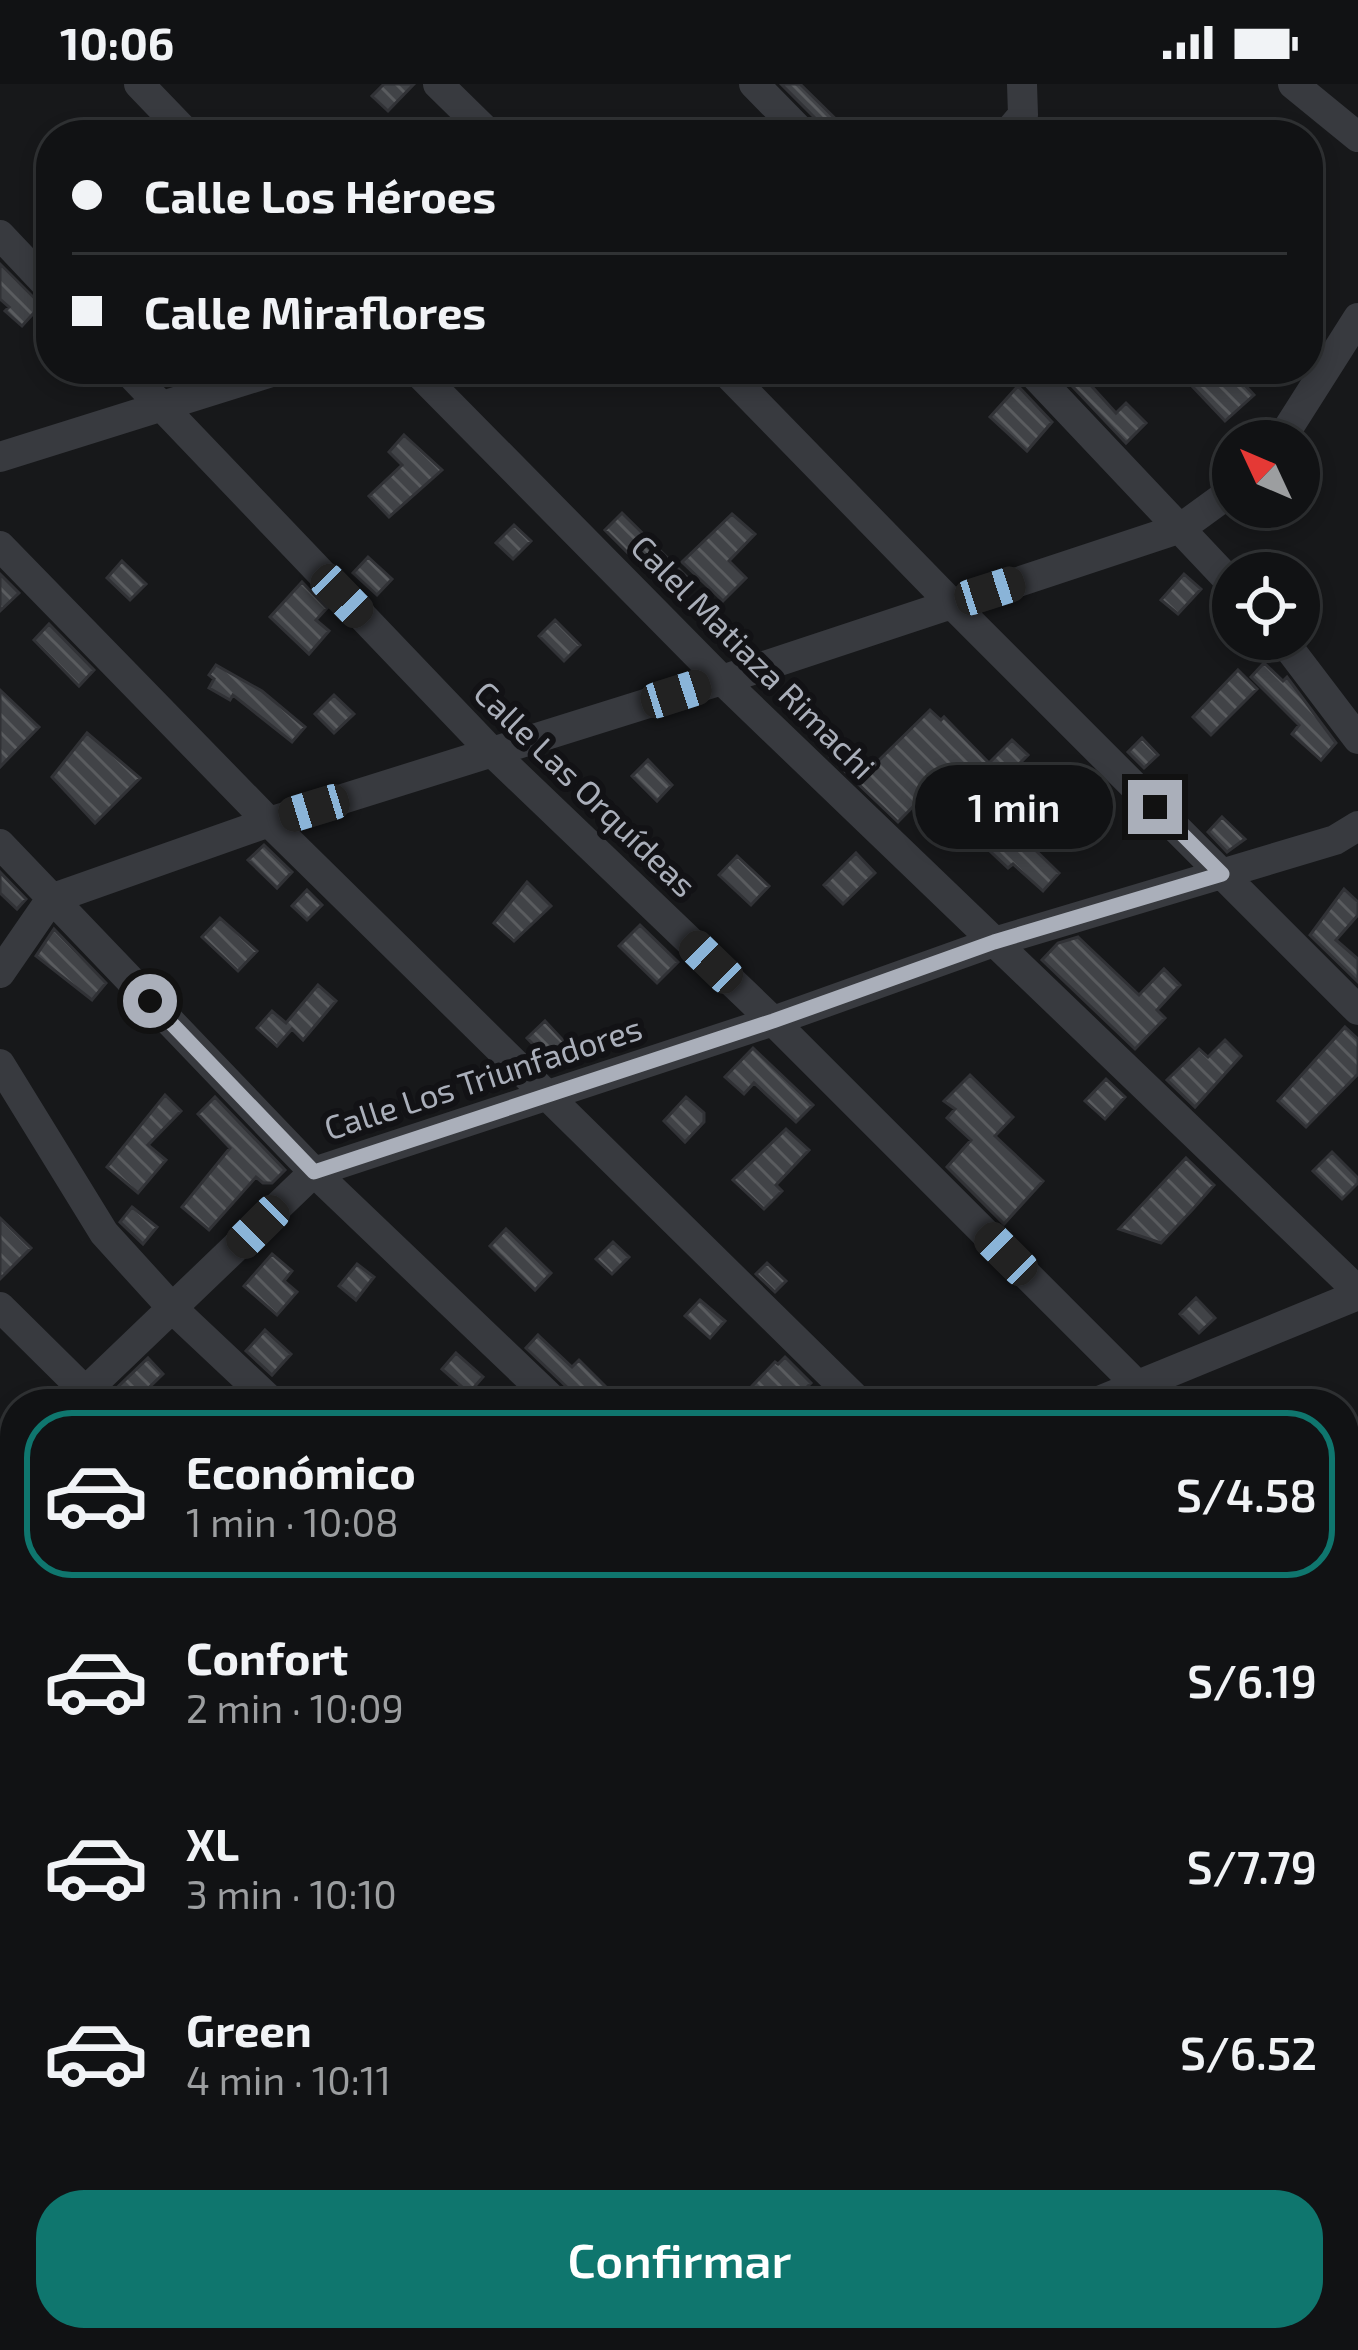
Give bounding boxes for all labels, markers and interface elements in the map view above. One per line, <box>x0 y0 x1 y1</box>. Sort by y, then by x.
text: 10:06 <box>60 15 174 69</box>
text: Calle Los Héroes <box>144 168 496 222</box>
text: Calle Miraflores <box>144 284 486 338</box>
north arrow <box>1212 420 1320 528</box>
map controls <box>1212 420 1320 660</box>
street label: Calel Matiaza Rimachi <box>624 526 884 786</box>
button: locate <box>1212 552 1320 660</box>
car <box>304 558 380 634</box>
car <box>950 563 1030 619</box>
car <box>636 666 716 722</box>
street label: Calle Las Orquídeas <box>466 672 705 904</box>
callout: 1 min <box>915 765 1113 849</box>
car <box>274 780 354 836</box>
route end <box>1128 780 1182 834</box>
text: 1 min <box>968 783 1060 830</box>
car <box>673 924 749 1000</box>
route start <box>123 974 177 1028</box>
street label: Calle Los Triunfadores <box>319 1007 647 1147</box>
car <box>220 1189 296 1265</box>
car <box>968 1216 1044 1292</box>
icon: car <box>42 1440 150 1548</box>
text: Económico <box>186 1444 416 1498</box>
text: S/4.58 <box>1176 1467 1317 1521</box>
text: 1 min · 10:08 <box>186 1498 399 1545</box>
icon: car <box>42 1626 150 1734</box>
text: Confort <box>186 1630 348 1684</box>
text: S/6.19 <box>1187 1653 1317 1707</box>
text: 2 min · 10:09 <box>186 1684 404 1731</box>
icon: car <box>42 1812 150 1920</box>
text: XL <box>186 1816 239 1870</box>
text: S/7.79 <box>1187 1839 1317 1893</box>
text: 3 min · 10:10 <box>186 1870 397 1917</box>
icon: car <box>42 1998 150 2106</box>
text: Green <box>186 2002 312 2056</box>
text: S/6.52 <box>1180 2025 1317 2079</box>
text: 4 min · 10:11 <box>186 2056 391 2103</box>
button: Confirmar <box>36 2190 1323 2328</box>

